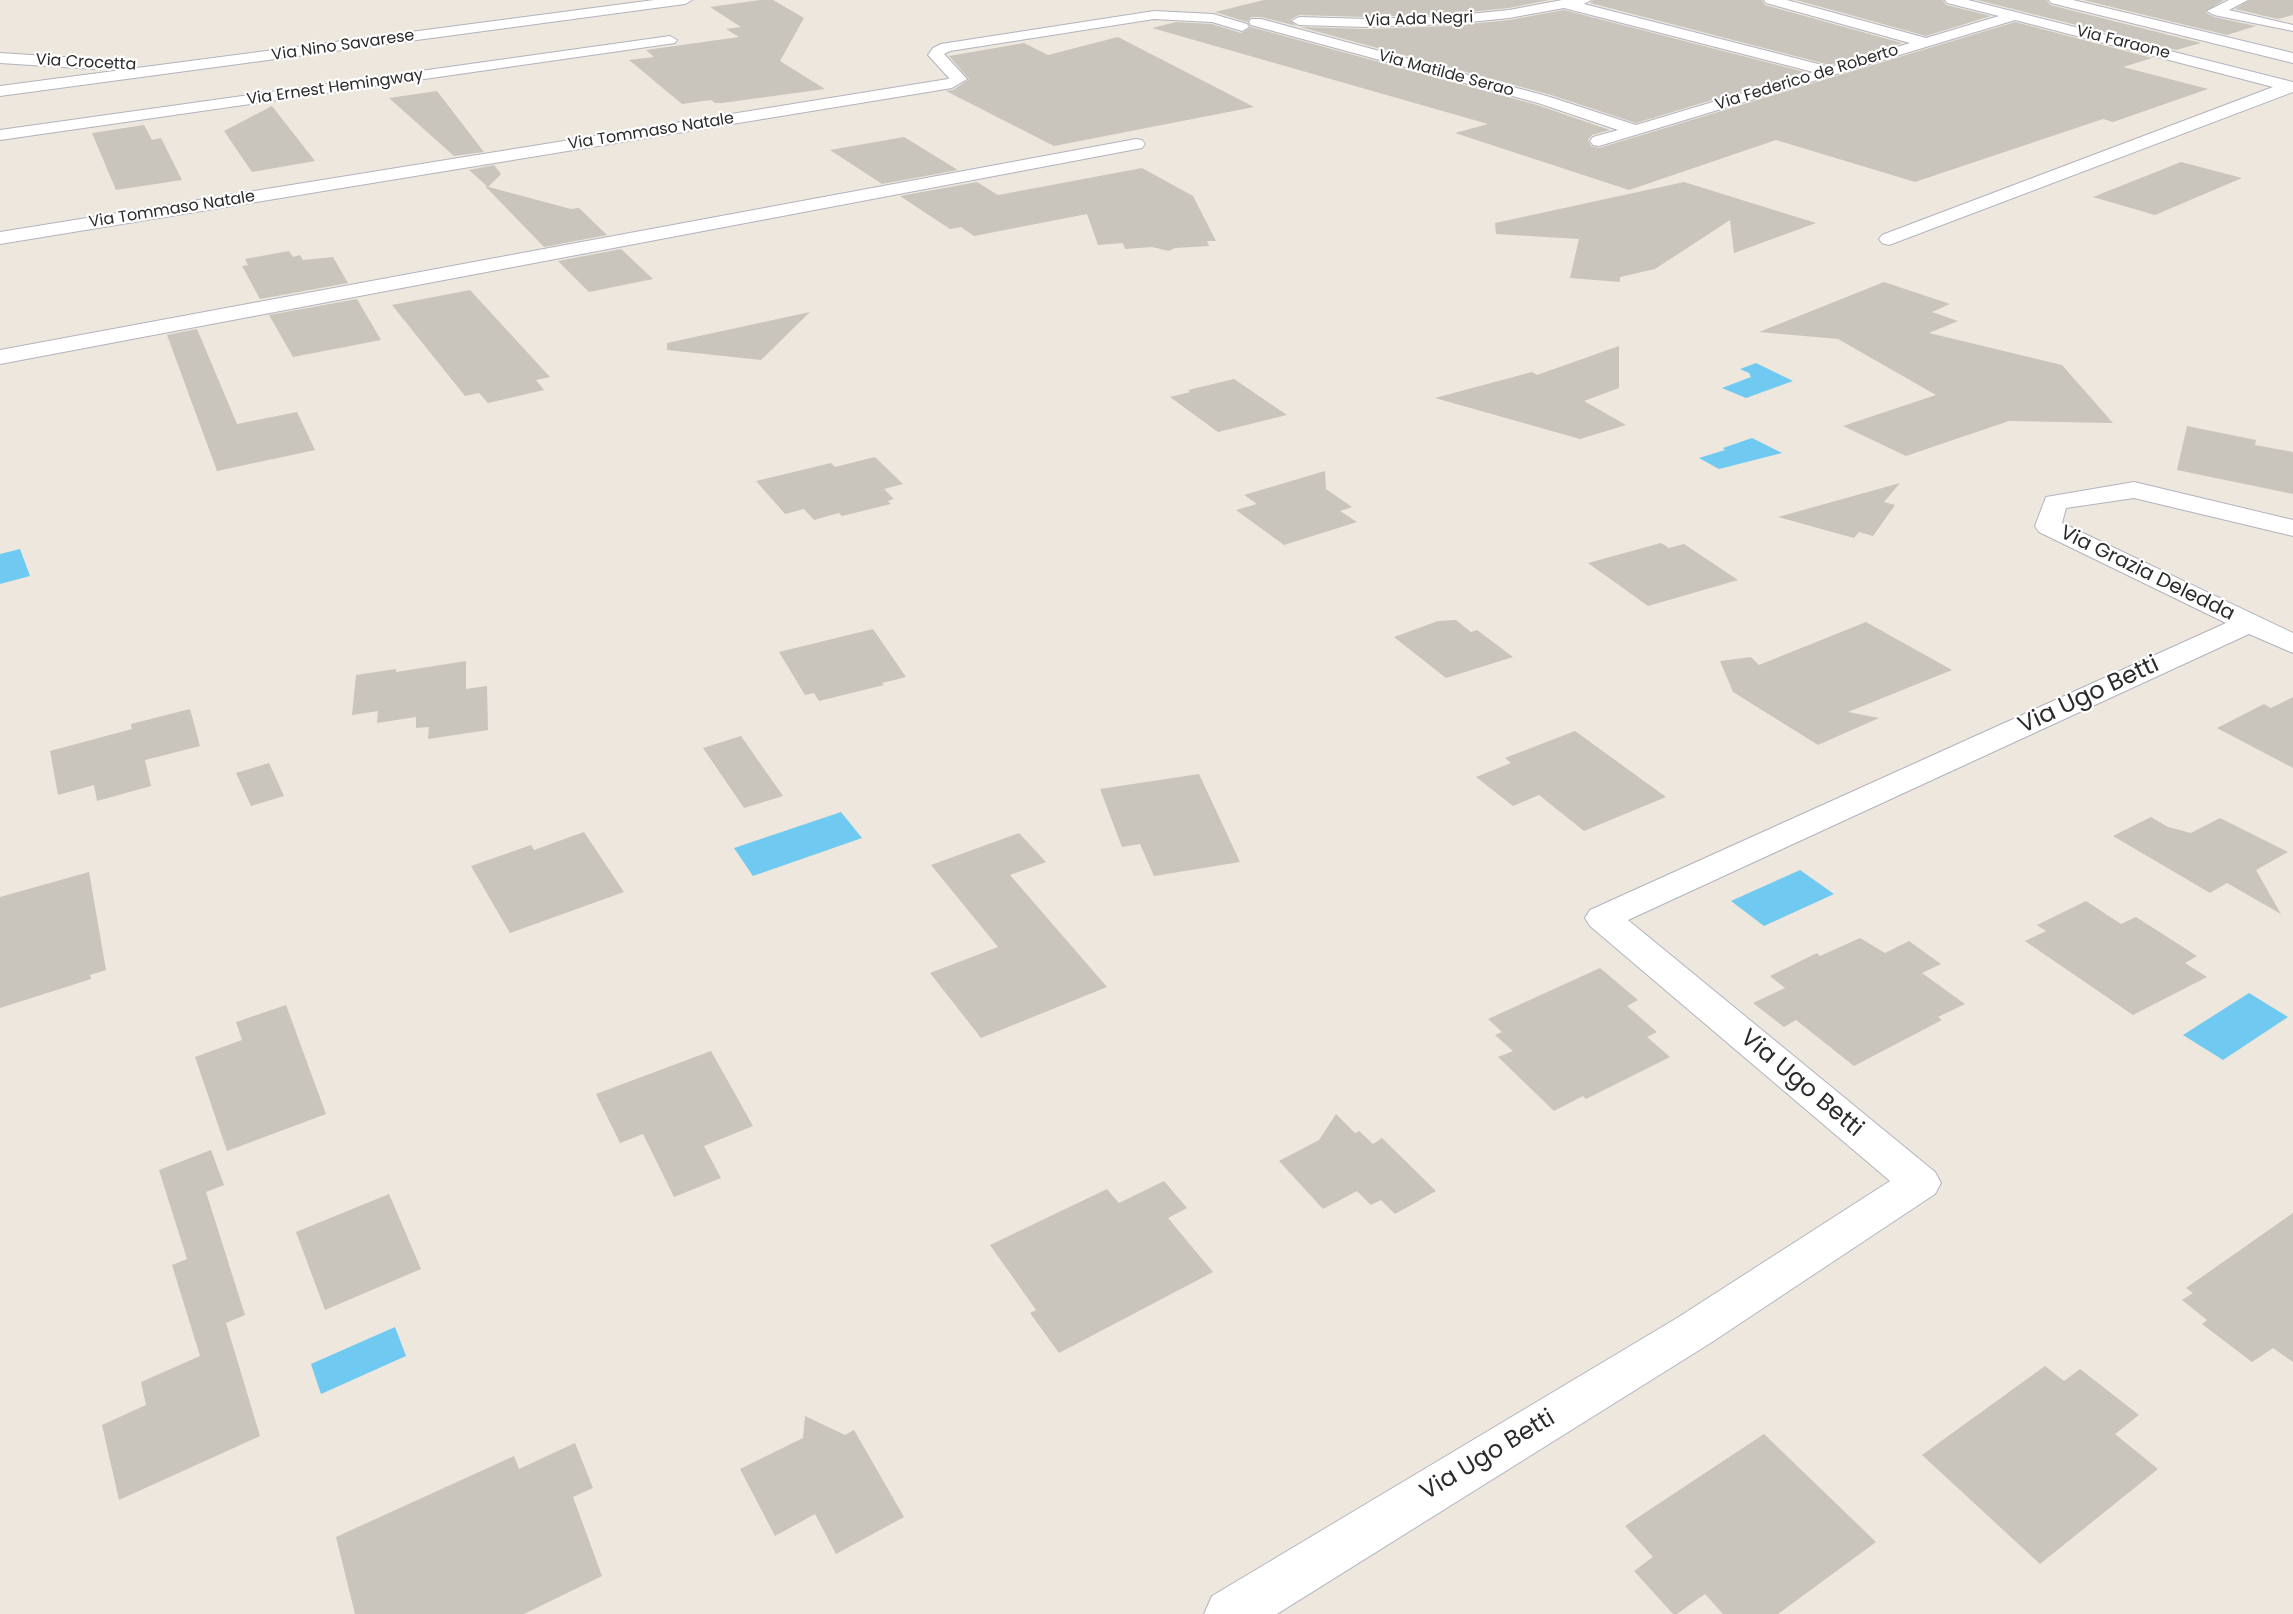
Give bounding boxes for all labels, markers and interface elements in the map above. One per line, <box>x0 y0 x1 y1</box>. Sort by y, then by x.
street label: Via Ada Negri <box>1364 9 1474 31</box>
street label: Via Faraone <box>2074 22 2172 64</box>
street label: Via Nino Savarese <box>270 26 416 66</box>
street label: Via Federico de Roberto <box>1713 41 1901 115</box>
street label: Via Matilde Serao <box>1376 47 1516 101</box>
street label: Via Crocetta <box>35 51 137 75</box>
street label: Via Ernest Hemingway <box>246 66 424 110</box>
street label: Via Tommaso Natale <box>567 109 735 155</box>
street label: Via Tommaso Natale <box>88 187 256 233</box>
street label: Via Grazia Deledda <box>2056 521 2238 627</box>
street label: Via Ugo Betti <box>2014 651 2164 741</box>
street label: Via Ugo Betti <box>1734 1024 1868 1144</box>
street label: Via Ugo Betti <box>1415 1405 1561 1507</box>

